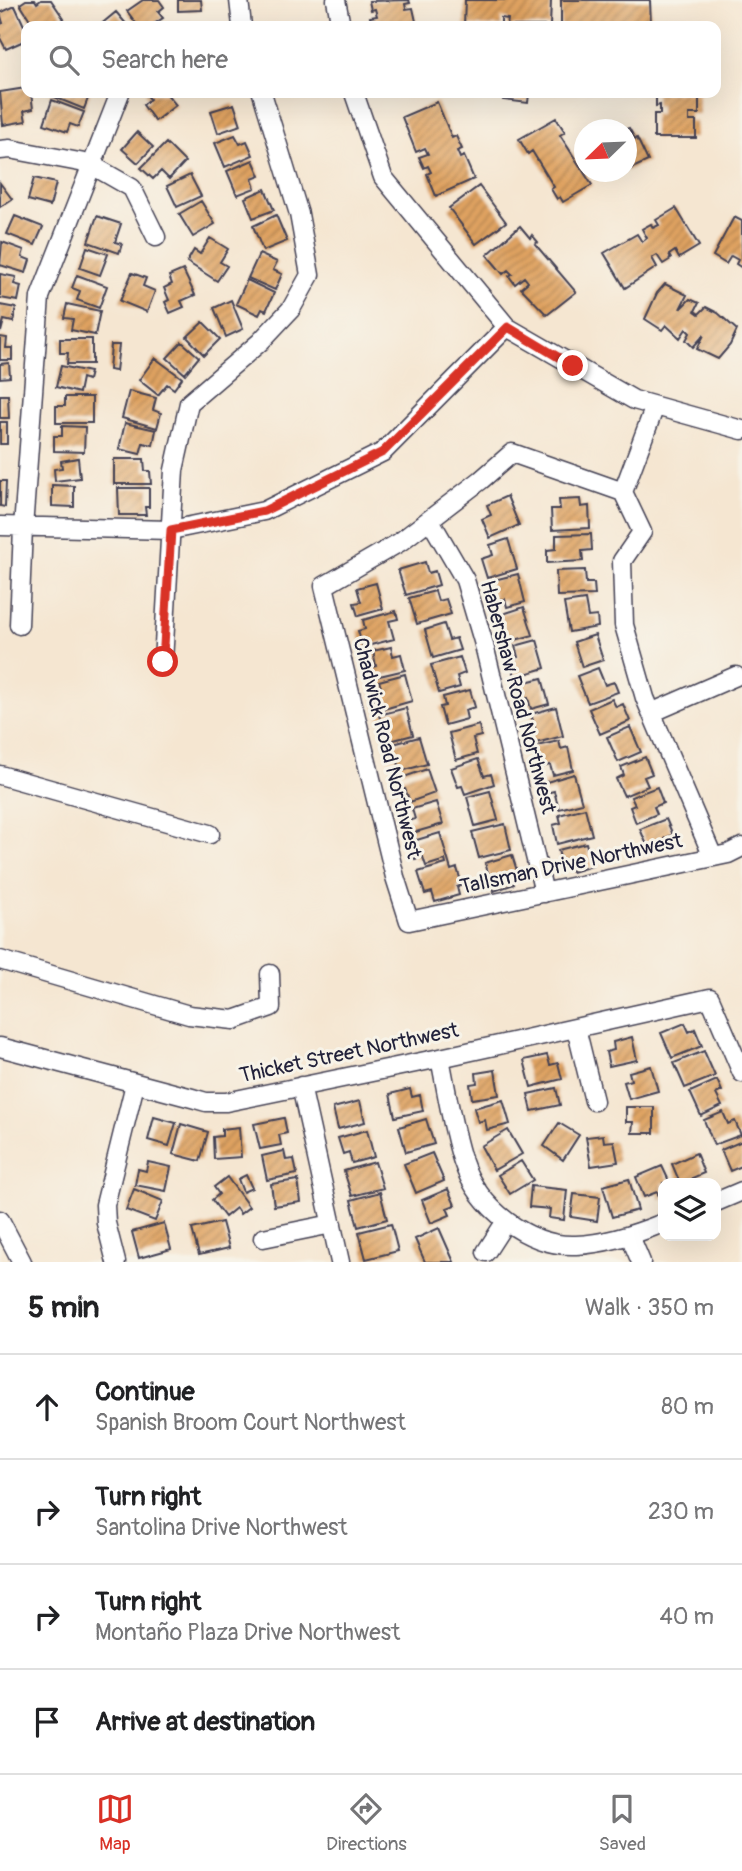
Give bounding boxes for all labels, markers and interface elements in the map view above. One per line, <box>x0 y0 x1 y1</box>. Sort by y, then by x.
search box <box>21 21 721 98</box>
icon: search <box>45 41 83 79</box>
text: Search here <box>101 44 228 76</box>
north arrow <box>574 119 637 182</box>
route end <box>557 350 588 381</box>
street label: Habershaw Road Northwest <box>474 577 562 817</box>
street label: Chadwick Road Northwest <box>347 635 428 862</box>
route start <box>147 646 178 677</box>
street label: Tallsman Drive Northwest <box>457 827 685 901</box>
street label: Thicket Street Northwest <box>237 1016 462 1089</box>
map controls <box>658 1178 721 1241</box>
button: layers <box>658 1178 721 1241</box>
text: 5 min <box>28 1289 99 1326</box>
text: Walk · 350 m <box>585 1293 714 1322</box>
text: Continue <box>95 1376 195 1408</box>
icon: ahead <box>28 1388 66 1426</box>
text: 80 m <box>661 1392 714 1421</box>
text: Spanish Broom Court Northwest <box>95 1408 406 1437</box>
text: Turn right <box>95 1481 201 1513</box>
icon: right <box>28 1493 66 1531</box>
text: 230 m <box>648 1497 714 1526</box>
text: Santolina Drive Northwest <box>95 1513 348 1542</box>
text: Turn right <box>95 1586 201 1618</box>
icon: right <box>28 1598 66 1636</box>
text: 40 m <box>660 1602 714 1631</box>
text: Montaño Plaza Drive Northwest <box>95 1618 400 1647</box>
icon: arrive <box>28 1703 66 1741</box>
text: Arrive at destination <box>95 1706 315 1738</box>
tab: Map <box>96 1790 134 1856</box>
tab: Directions <box>326 1790 407 1856</box>
tab: Saved <box>599 1790 646 1856</box>

